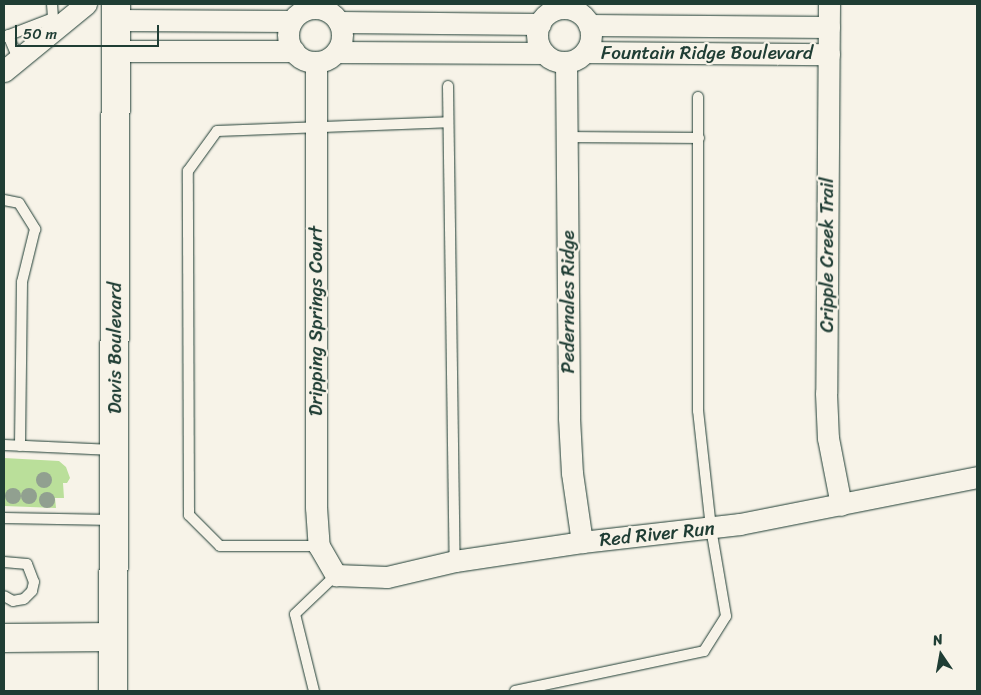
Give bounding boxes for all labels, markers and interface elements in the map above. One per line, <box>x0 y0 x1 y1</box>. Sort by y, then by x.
scale bar <box>18 15 161 47</box>
text: 50 m <box>23 21 57 47</box>
street label: Fountain Ridge Boulevard <box>601 42 813 64</box>
street label: Cripple Creek Trail <box>816 177 838 333</box>
street label: Dripping Springs Court <box>305 226 327 416</box>
street label: Pedernales Ridge <box>557 230 579 374</box>
street label: Davis Boulevard <box>104 282 126 414</box>
street label: Red River Run <box>598 517 716 551</box>
text: N <box>930 627 945 653</box>
north arrow <box>916 630 966 680</box>

